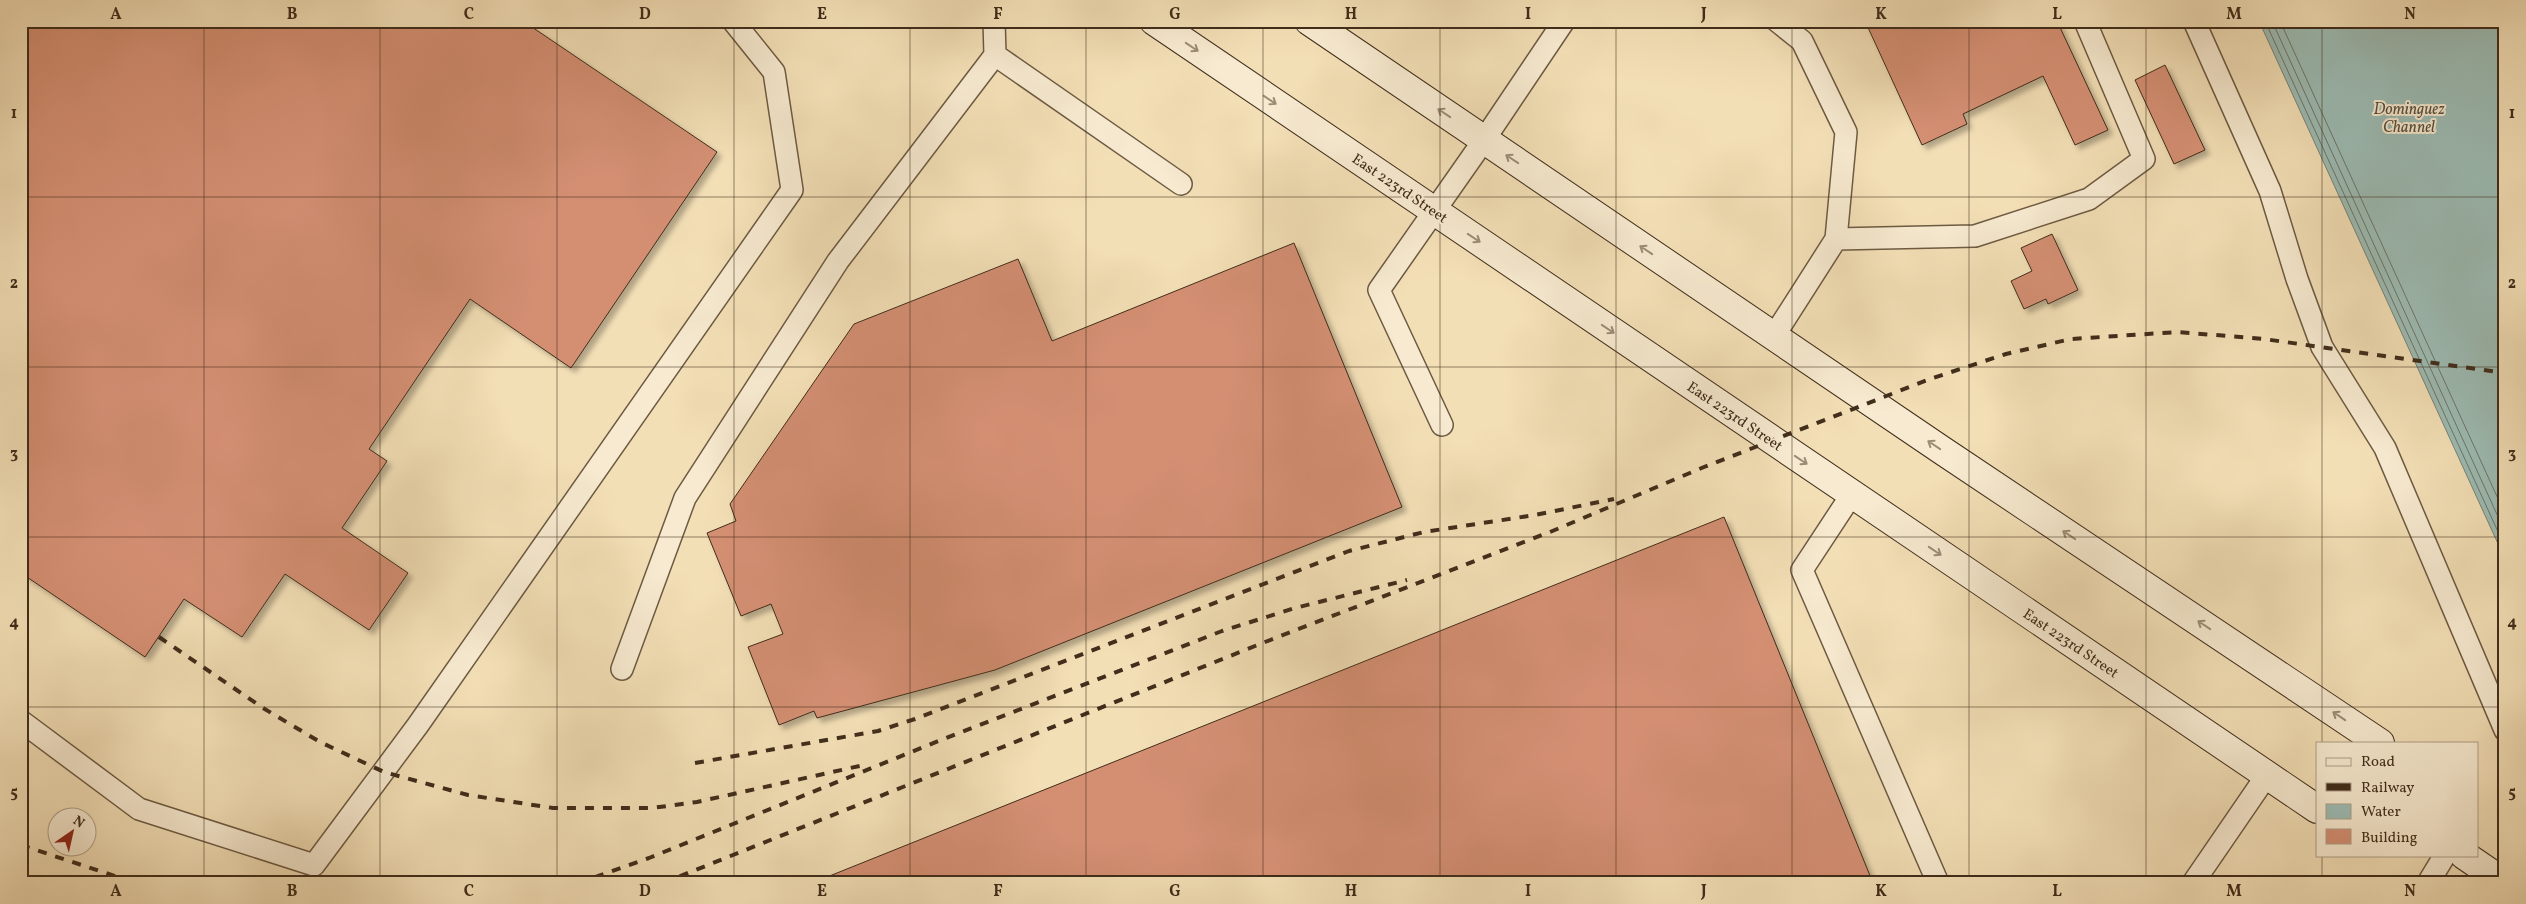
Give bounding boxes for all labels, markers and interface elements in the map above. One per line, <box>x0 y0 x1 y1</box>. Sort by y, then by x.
text: A <box>110 4 122 26</box>
text: B <box>287 4 298 26</box>
text: C <box>464 4 474 26</box>
text: D <box>639 4 651 26</box>
text: E <box>817 4 827 26</box>
text: F <box>993 4 1003 26</box>
text: G <box>1169 4 1181 26</box>
text: H <box>1345 4 1357 26</box>
text: I <box>1525 4 1531 26</box>
text: J <box>1700 4 1707 26</box>
text: K <box>1875 4 1887 26</box>
text: L <box>2052 4 2062 26</box>
text: M <box>2226 4 2242 26</box>
text: N <box>2404 4 2416 26</box>
one-way arrow <box>1185 42 1199 52</box>
one-way arrow <box>1263 95 1277 105</box>
water label: Dominguez Channel <box>2373 99 2445 139</box>
text: 1 <box>11 103 17 125</box>
text: 1 <box>2509 103 2515 125</box>
one-way arrow <box>1437 108 1451 118</box>
street label: East 223rd Street <box>1347 149 1451 229</box>
one-way arrow <box>1505 154 1519 164</box>
one-way arrow <box>1467 233 1481 243</box>
one-way arrow <box>1640 245 1654 255</box>
text: 2 <box>10 273 18 295</box>
text: 2 <box>2508 273 2516 295</box>
one-way arrow <box>1601 324 1615 334</box>
street label: East 223rd Street <box>1682 377 1786 457</box>
one-way arrow <box>1927 440 1941 450</box>
text: 3 <box>10 443 18 465</box>
text: 3 <box>2508 443 2516 465</box>
one-way arrow <box>1793 455 1807 465</box>
one-way arrow <box>2062 530 2076 540</box>
one-way arrow <box>1928 546 1942 556</box>
street label: East 223rd Street <box>2018 604 2122 684</box>
text: 4 <box>9 612 19 634</box>
text: 4 <box>2507 612 2517 634</box>
one-way arrow <box>2198 620 2212 630</box>
one-way arrow <box>2333 711 2347 721</box>
legend <box>2316 742 2478 856</box>
text: Road <box>2361 752 2395 773</box>
text: Railway <box>2361 778 2414 799</box>
text: 5 <box>10 782 18 804</box>
text: 5 <box>2508 782 2516 804</box>
text: Water <box>2361 802 2401 823</box>
north arrow <box>48 806 98 856</box>
text: N <box>69 812 88 833</box>
text: Building <box>2361 828 2418 849</box>
text: A <box>110 881 122 903</box>
text: B <box>287 881 298 903</box>
text: C <box>464 881 474 903</box>
text: D <box>639 881 651 903</box>
text: E <box>817 881 827 903</box>
text: F <box>993 881 1003 903</box>
text: G <box>1169 881 1181 903</box>
text: H <box>1345 881 1357 903</box>
text: I <box>1525 881 1531 903</box>
text: J <box>1700 881 1707 903</box>
text: K <box>1875 881 1887 903</box>
text: L <box>2052 881 2062 903</box>
text: M <box>2226 881 2242 903</box>
text: N <box>2404 881 2416 903</box>

